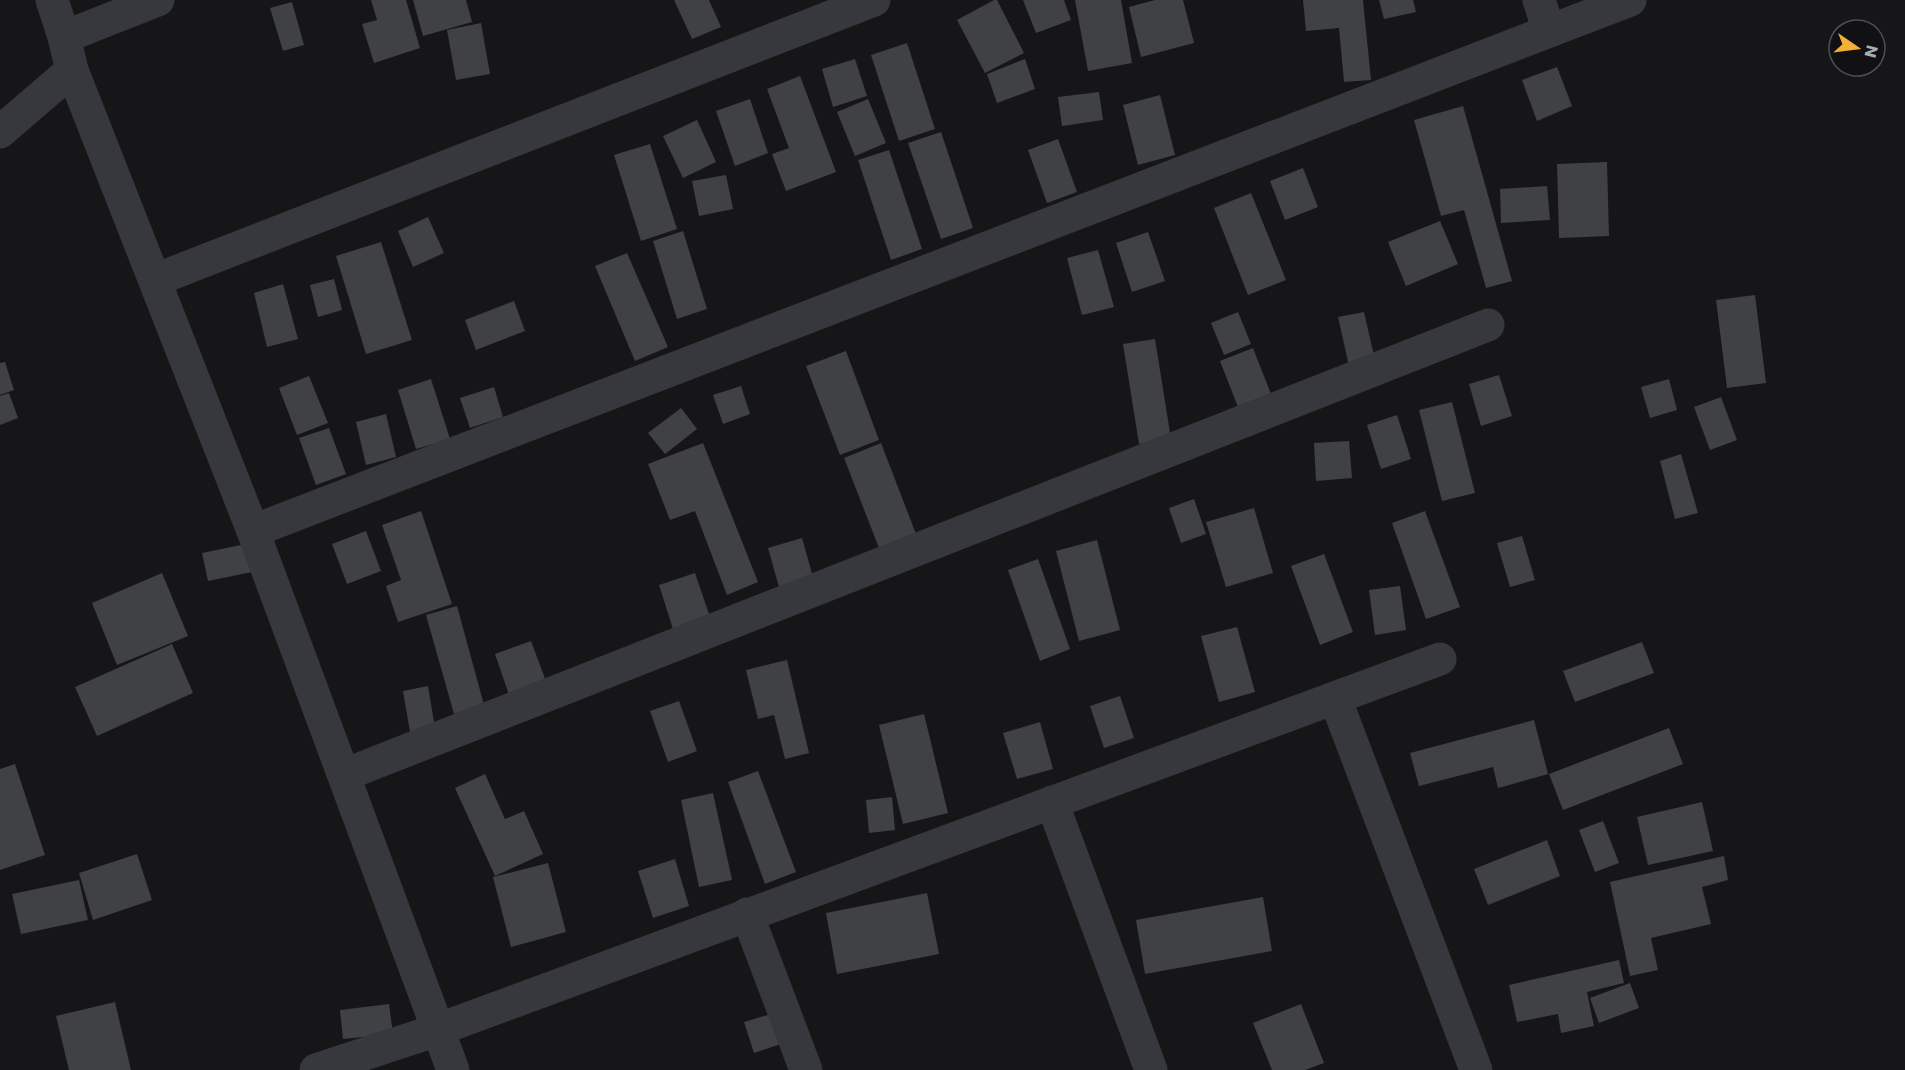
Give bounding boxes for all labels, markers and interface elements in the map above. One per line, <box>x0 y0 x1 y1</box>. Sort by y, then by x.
north arrow <box>1827 18 1887 78</box>
text: N <box>1858 43 1884 60</box>

